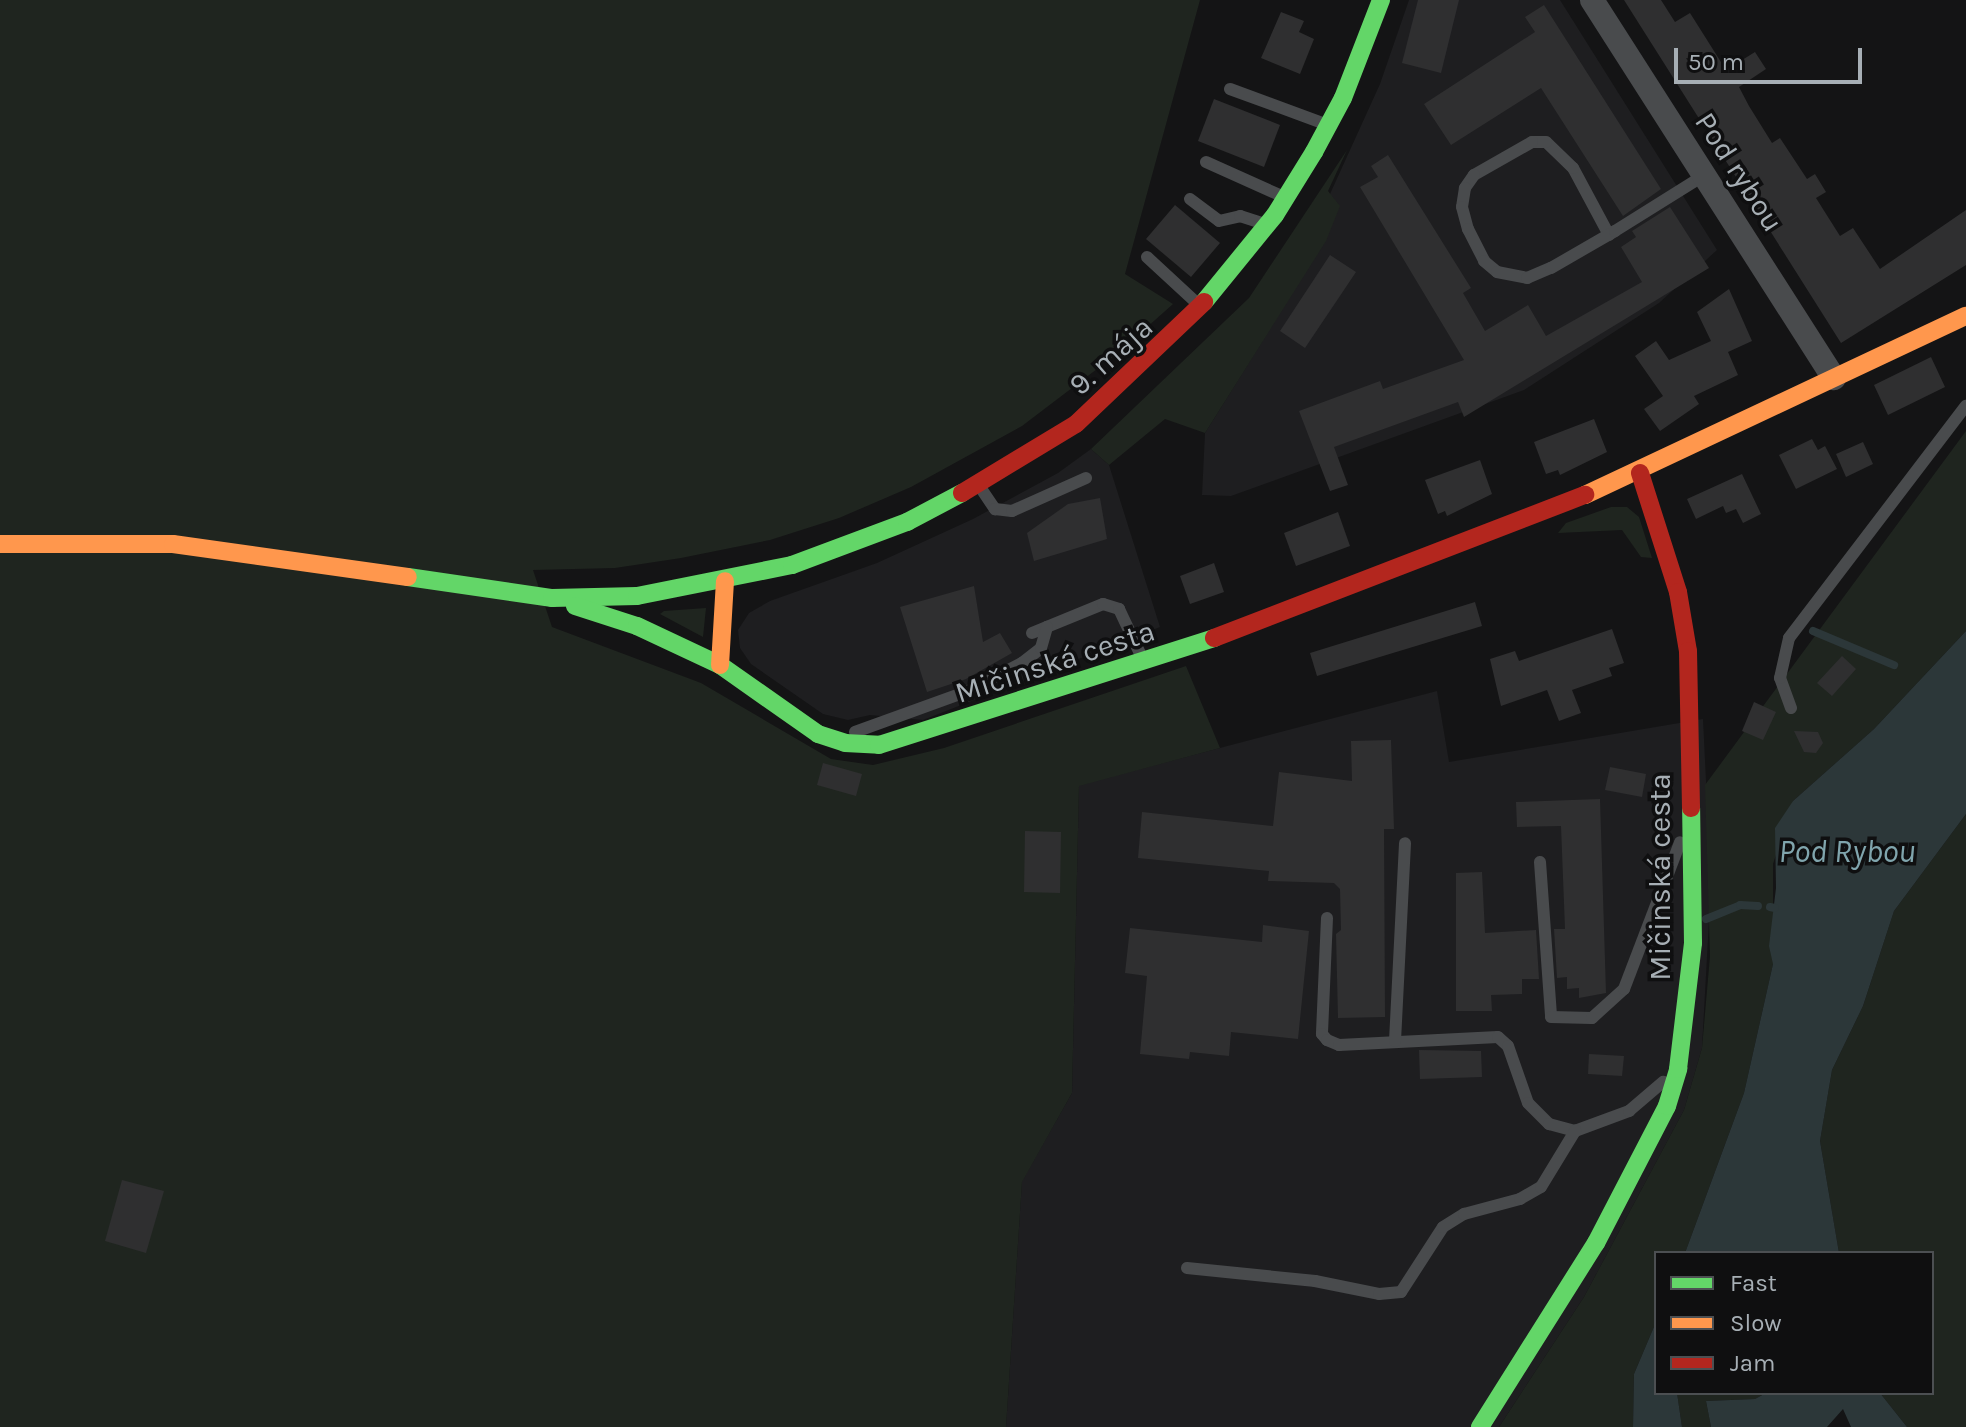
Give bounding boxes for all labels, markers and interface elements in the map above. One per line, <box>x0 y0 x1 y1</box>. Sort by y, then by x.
scale bar <box>1678 32 1866 82</box>
text: 50 m <box>1688 48 1744 76</box>
street label: Pod rybou <box>1687 106 1791 238</box>
street label: 9. mája <box>1062 309 1160 403</box>
street label: Mičinská cesta <box>951 613 1159 711</box>
street label: Mičinská cesta <box>1642 773 1678 981</box>
water label: Pod Rybou <box>1778 833 1916 871</box>
legend <box>1654 1251 1934 1395</box>
text: Fast <box>1730 1269 1777 1297</box>
text: Slow <box>1730 1309 1782 1337</box>
text: Jam <box>1730 1349 1775 1377</box>

